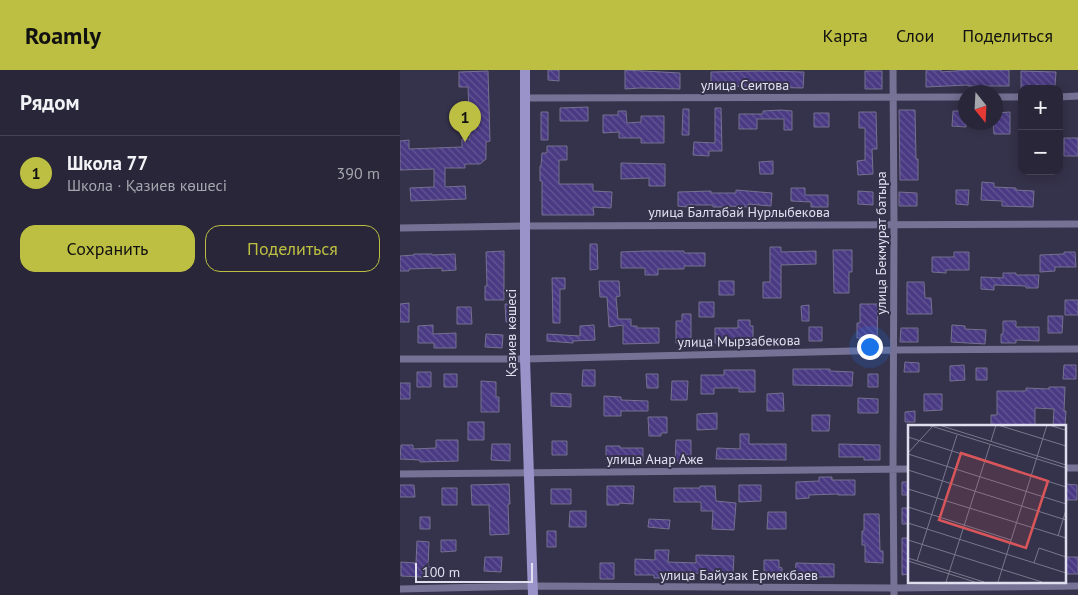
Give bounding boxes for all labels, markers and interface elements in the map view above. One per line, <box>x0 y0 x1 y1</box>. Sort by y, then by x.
text: Roamly <box>25 20 101 51</box>
text: Карта <box>823 24 868 47</box>
text: Слои <box>896 24 934 47</box>
text: Поделиться <box>962 24 1053 47</box>
street label: улица Сеитова <box>701 76 789 94</box>
north arrow <box>958 85 1003 130</box>
map controls <box>1018 85 1063 175</box>
button: + <box>1018 85 1063 130</box>
text: Рядом <box>20 89 79 116</box>
pin: 1 <box>449 101 481 142</box>
button: − <box>1018 130 1063 175</box>
text: Школа 77 <box>67 151 148 175</box>
text: 1 <box>31 163 41 183</box>
text: 390 m <box>337 163 380 183</box>
street label: улица Бекмурат батыра <box>872 171 890 315</box>
text: Школа · Қазиев көшесі <box>67 175 227 195</box>
street label: улица Балтабай Нурлыбекова <box>648 203 830 221</box>
button: Сохранить <box>20 225 195 272</box>
button: Поделиться <box>205 225 380 272</box>
street label: Қазиев көшесі <box>502 289 520 377</box>
street label: улица Мырзабекова <box>677 331 801 351</box>
your location <box>857 334 883 360</box>
inset map <box>908 425 1066 582</box>
street label: улица Анар Аже <box>607 450 703 468</box>
scale bar <box>415 560 532 583</box>
text: 100 m <box>422 563 460 581</box>
street label: улица Байузак Ермекбаев <box>660 566 818 584</box>

